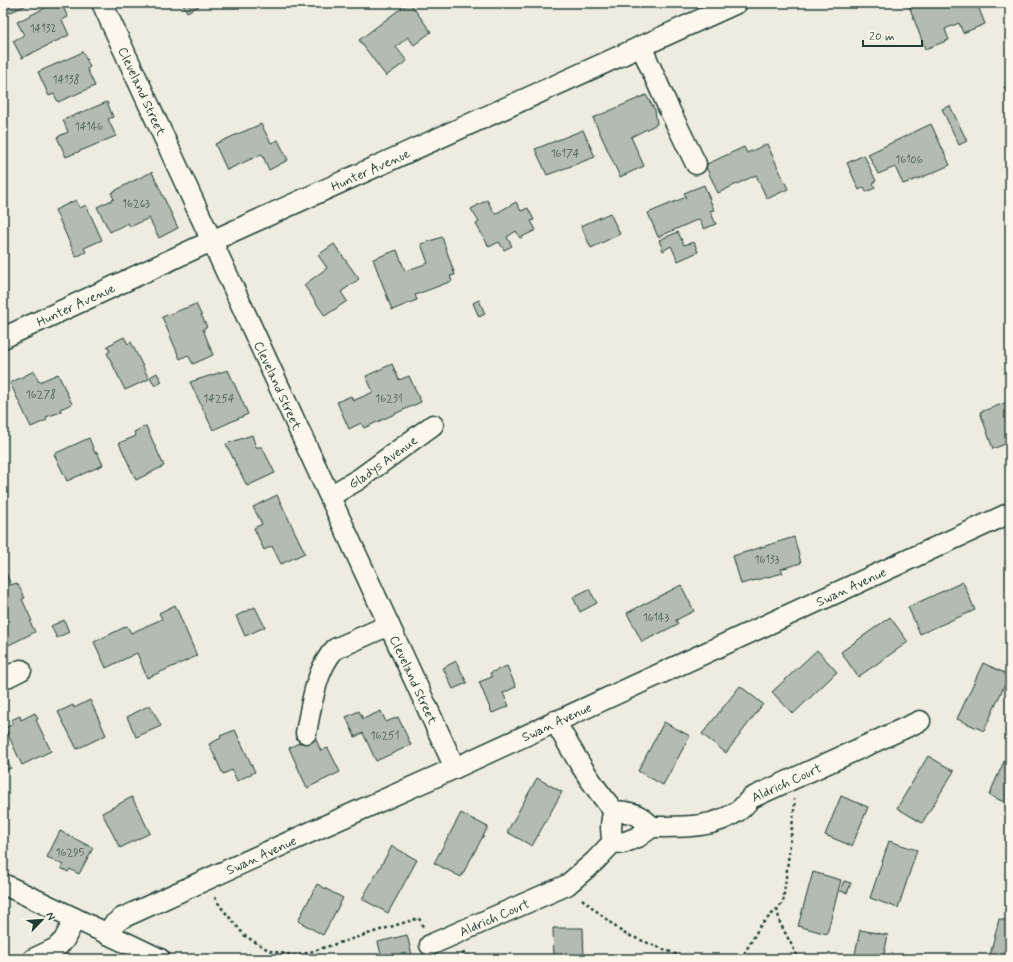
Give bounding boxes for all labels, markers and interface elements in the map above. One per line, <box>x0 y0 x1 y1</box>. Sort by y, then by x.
house number: 14132 <box>30 22 57 36</box>
scale bar <box>863 22 922 48</box>
text: 20 m <box>869 29 895 45</box>
street label: Cleveland Street <box>113 45 169 139</box>
house number: 14138 <box>53 73 79 87</box>
house number: 14146 <box>75 120 103 134</box>
street label: Hunter Avenue <box>328 145 413 196</box>
house number: 16174 <box>551 147 580 161</box>
house number: 16106 <box>895 153 923 167</box>
house number: 16263 <box>122 197 150 211</box>
street label: Hunter Avenue <box>34 280 118 331</box>
street label: Cleveland Street <box>249 339 305 433</box>
house number: 16278 <box>26 388 56 402</box>
house number: 14254 <box>203 392 235 406</box>
house number: 16231 <box>375 392 403 406</box>
street label: Gladys Avenue <box>346 432 421 493</box>
house number: 16133 <box>755 553 780 567</box>
street label: Swan Avenue <box>814 564 889 611</box>
house number: 16143 <box>643 611 670 625</box>
street label: Cleveland Street <box>385 633 441 728</box>
street label: Swan Avenue <box>519 699 595 746</box>
house number: 16251 <box>371 729 399 743</box>
street label: Aldrich Court <box>749 760 824 807</box>
street label: Swan Avenue <box>224 833 300 879</box>
house number: 16295 <box>56 846 85 860</box>
street label: Aldrich Court <box>457 895 532 941</box>
north arrow <box>22 900 62 940</box>
text: N <box>42 910 58 922</box>

